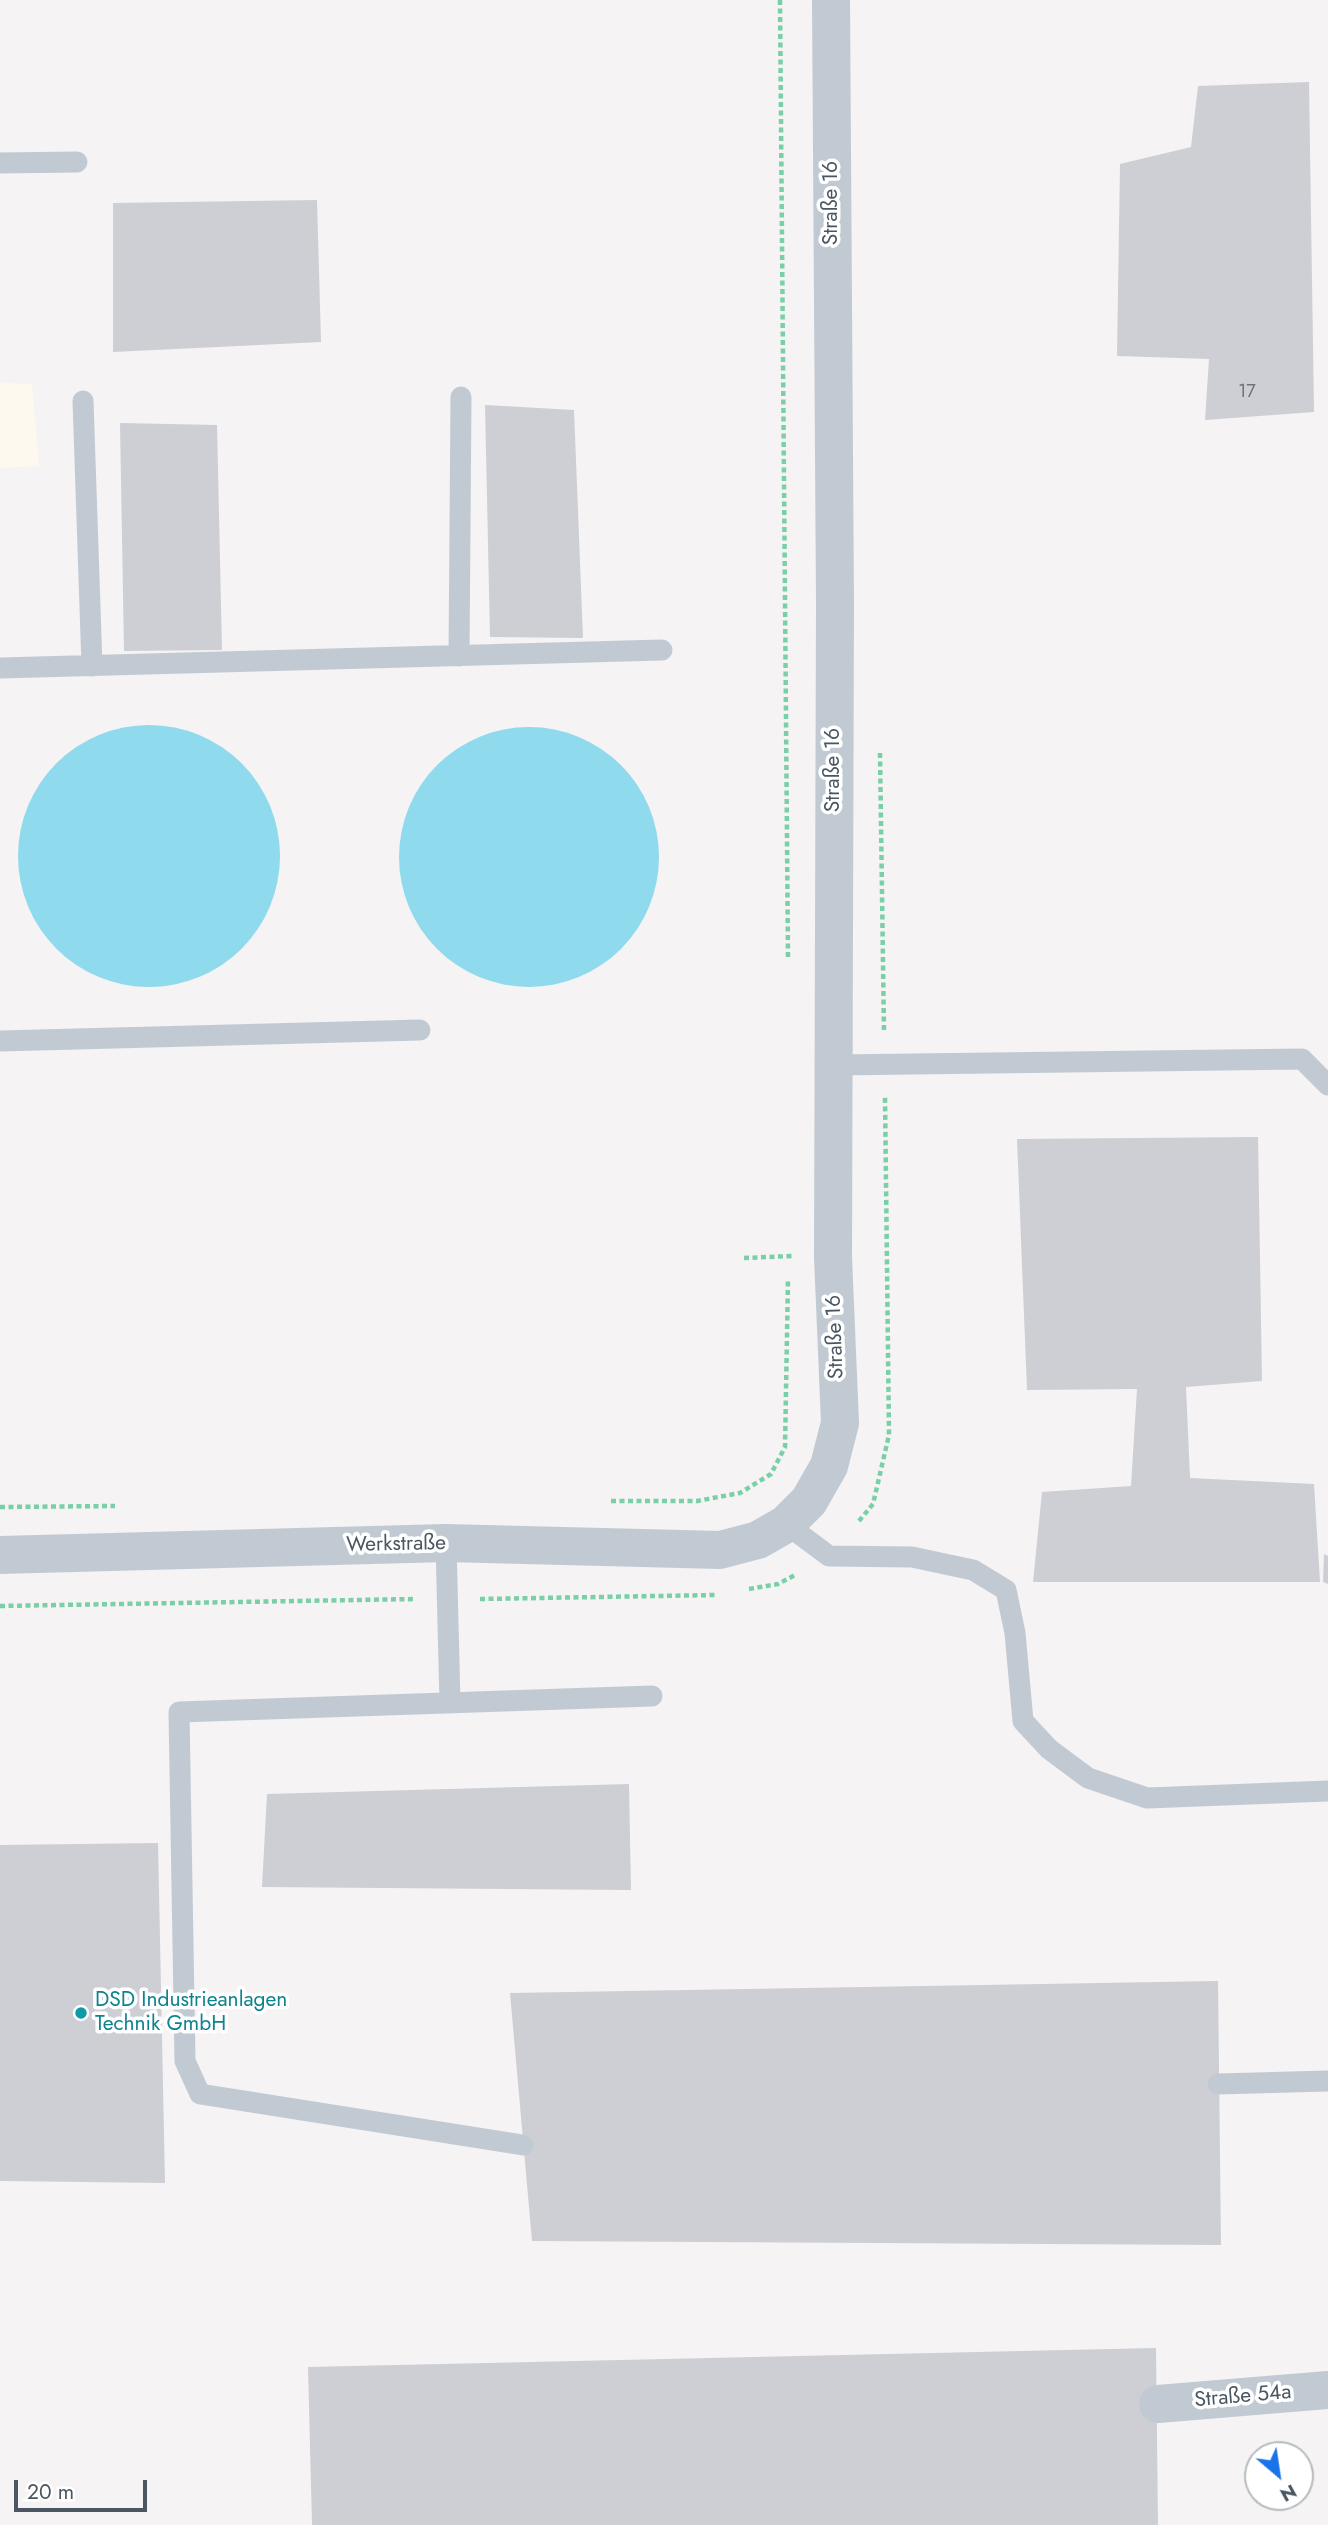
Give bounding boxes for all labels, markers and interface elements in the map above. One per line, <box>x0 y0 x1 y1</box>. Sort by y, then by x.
street label: Straße 16 <box>819 161 845 245</box>
house number: 17 <box>1238 382 1256 404</box>
street label: Straße 16 <box>821 728 847 812</box>
street label: Straße 16 <box>822 1294 850 1380</box>
street label: Werkstraße <box>346 1532 446 1558</box>
place label: DSD Industrieanlagen Technik GmbH <box>95 1988 287 2038</box>
marker: DSD Industrieanlagen Technik GmbH <box>73 2005 89 2021</box>
street label: Straße 54a <box>1194 2380 1292 2414</box>
north arrow <box>1244 2441 1314 2511</box>
scale bar <box>18 2466 150 2510</box>
text: 20 m <box>27 2477 74 2507</box>
text: N <box>1275 2478 1302 2509</box>

